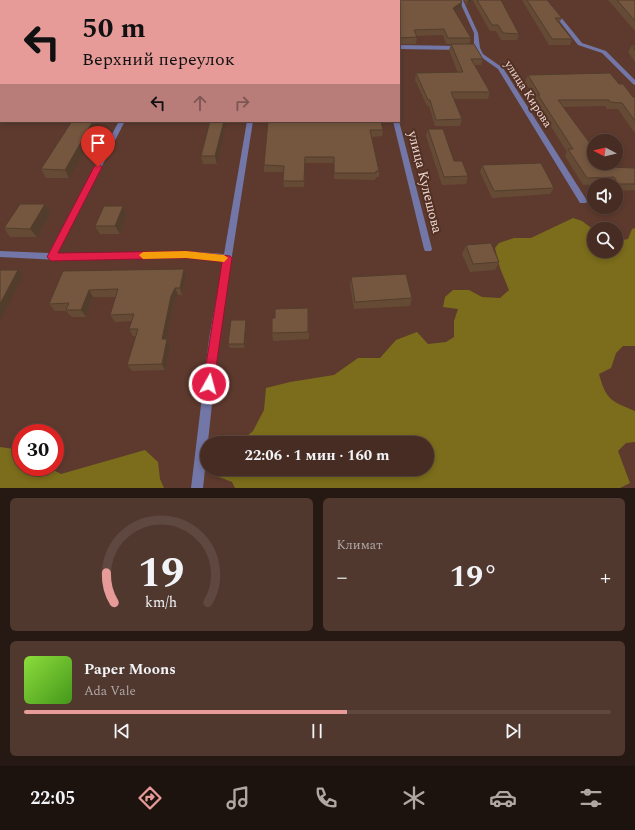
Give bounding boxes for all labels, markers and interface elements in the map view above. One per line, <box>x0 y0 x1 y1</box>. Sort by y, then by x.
text: 50 m <box>82 7 146 50</box>
icon: left <box>16 16 68 68</box>
text: Верхний переулок <box>82 46 235 73</box>
street label: улица Кирова <box>499 56 557 131</box>
icon: left <box>147 92 169 114</box>
icon: ahead <box>189 92 211 114</box>
icon: right <box>231 92 253 114</box>
pin <box>81 126 115 167</box>
street label: улица Кулешова <box>402 128 448 236</box>
icon: arrive <box>87 132 109 154</box>
north arrow <box>587 134 623 170</box>
map controls <box>587 134 623 258</box>
button: sound <box>587 178 623 214</box>
button: search <box>587 222 623 258</box>
position arrow <box>188 363 230 405</box>
speed limit sign: 30 <box>12 424 64 476</box>
text: 22:06 · 1 мин · 160 m <box>245 444 389 467</box>
text: Климат <box>337 535 383 555</box>
text: 19 <box>138 541 185 604</box>
text: 19° <box>449 554 498 600</box>
text: − <box>337 561 348 594</box>
text: + <box>600 561 611 594</box>
text: km/h <box>145 591 177 613</box>
text: Paper Moons <box>84 658 176 681</box>
text: Ada Vale <box>84 681 136 701</box>
icon: previous <box>111 720 133 742</box>
icon: pause <box>306 720 328 742</box>
icon: next <box>502 720 524 742</box>
icon: directions <box>136 784 164 812</box>
icon: music <box>224 784 252 812</box>
icon: phone <box>312 784 340 812</box>
icon: climate <box>400 784 428 812</box>
icon: car <box>489 784 517 812</box>
icon: filters <box>577 784 605 812</box>
text: 22:05 <box>30 785 75 812</box>

